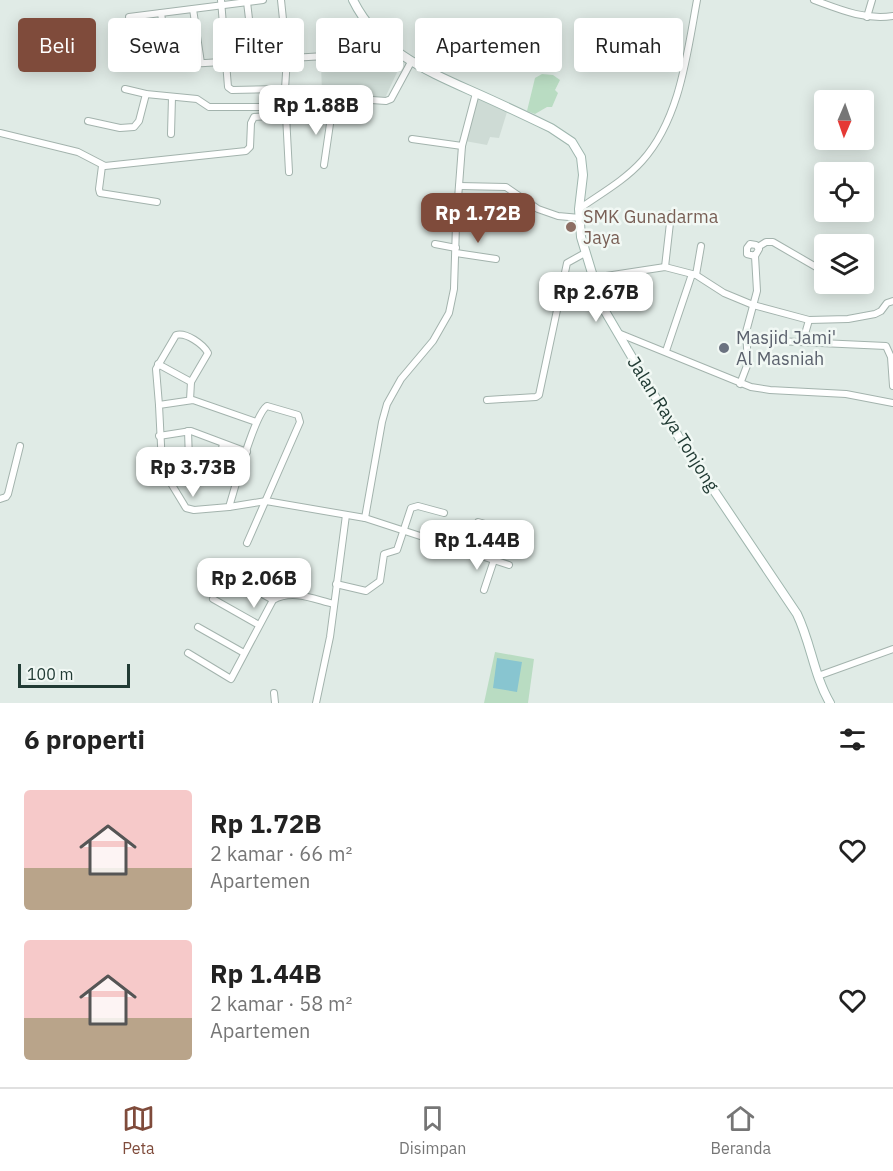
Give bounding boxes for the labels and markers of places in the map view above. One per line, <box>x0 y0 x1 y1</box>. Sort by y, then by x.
pin: Rp 1.88B <box>254 85 378 136</box>
pin: Rp 1.72B <box>416 193 540 244</box>
place label: SMK Gunadarma Jaya <box>583 205 719 249</box>
marker: SMK Gunadarma Jaya <box>564 220 578 234</box>
pin: Rp 2.67B <box>534 272 658 323</box>
place label: Masjid Jami' Al Masniah <box>736 326 836 370</box>
marker: Masjid Jami' Al Masniah <box>717 341 731 355</box>
pin: Rp 3.73B <box>131 447 255 498</box>
pin: Rp 1.44B <box>415 520 539 571</box>
pin: Rp 2.06B <box>192 558 316 609</box>

